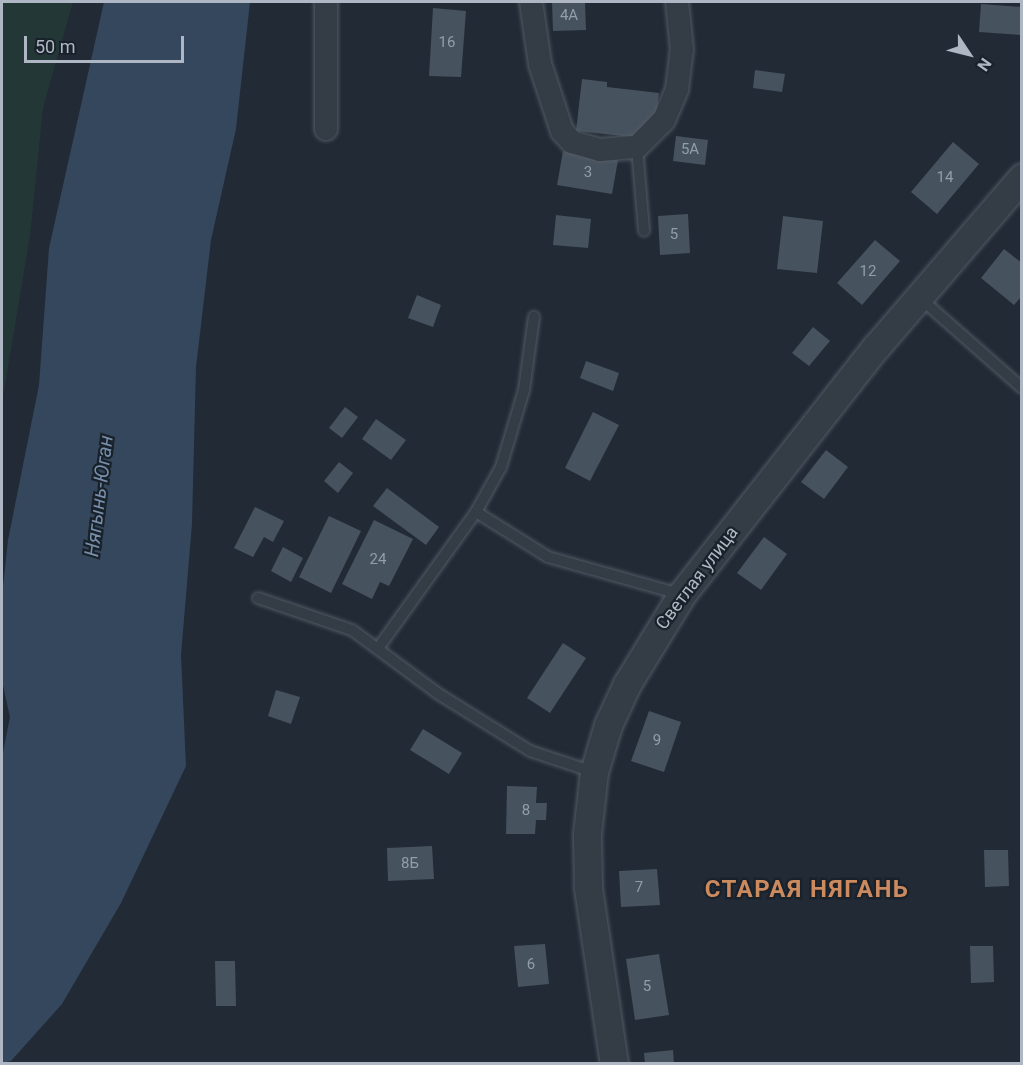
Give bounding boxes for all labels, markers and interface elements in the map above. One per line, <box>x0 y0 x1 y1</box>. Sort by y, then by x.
house number: 4А <box>560 7 578 25</box>
scale bar <box>27 24 188 62</box>
north arrow <box>939 24 999 84</box>
house number: 16 <box>439 34 455 52</box>
text: 50 m <box>35 36 75 57</box>
text: N <box>973 55 995 75</box>
house number: 5А <box>681 141 699 159</box>
house number: 3 <box>584 164 592 182</box>
house number: 14 <box>937 169 953 187</box>
house number: 5 <box>670 226 678 244</box>
house number: 12 <box>860 263 876 281</box>
water label: Нягынь-Юган <box>80 434 118 558</box>
street label: Светлая улица <box>651 522 743 634</box>
house number: 24 <box>370 551 386 569</box>
house number: 9 <box>653 732 661 750</box>
house number: 8 <box>522 802 530 820</box>
house number: 8Б <box>401 855 419 873</box>
district label: СТАРАЯ НЯГАНЬ <box>705 876 909 904</box>
house number: 7 <box>635 879 643 897</box>
house number: 6 <box>527 956 535 974</box>
house number: 5 <box>643 978 651 996</box>

